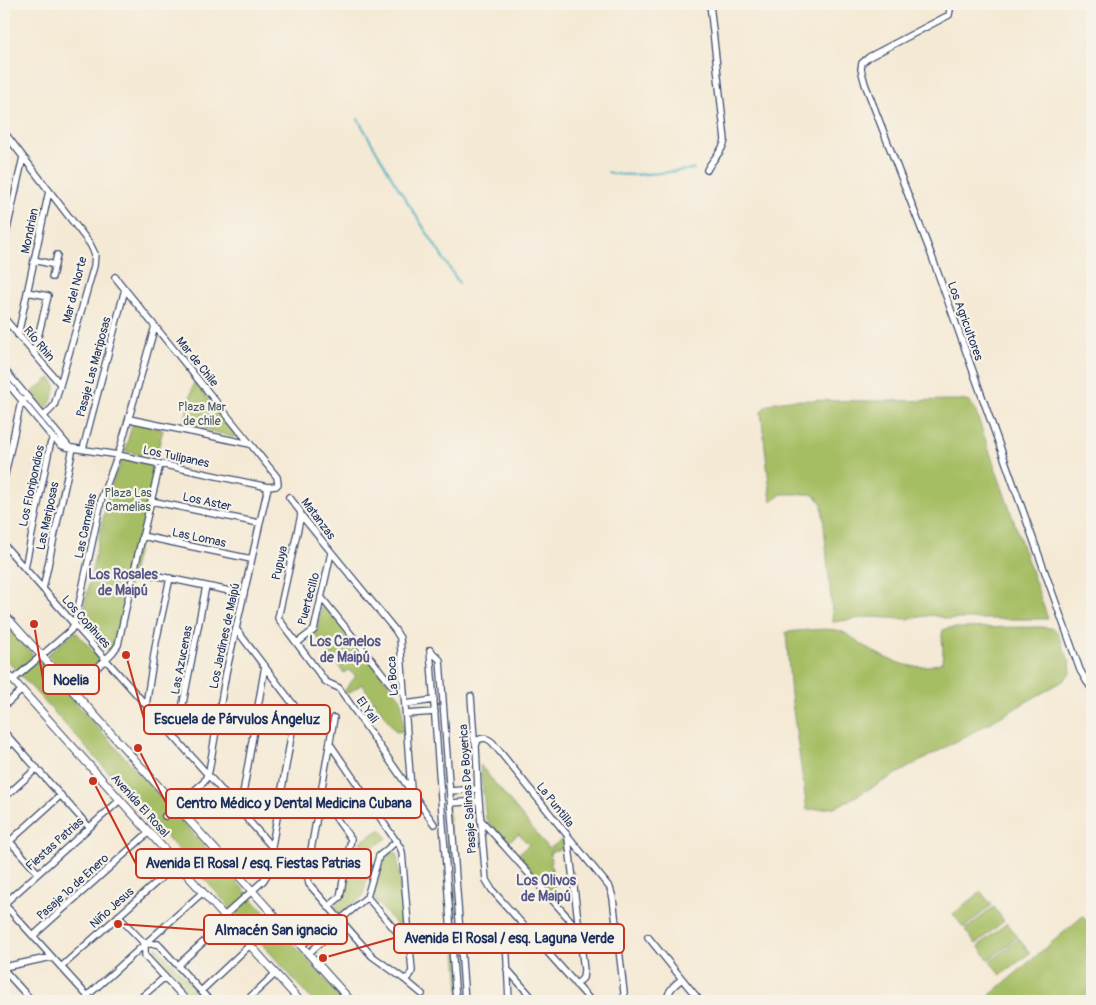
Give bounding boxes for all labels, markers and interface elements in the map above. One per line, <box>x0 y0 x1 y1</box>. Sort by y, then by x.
street label: Mondrian <box>18 207 42 255</box>
street label: Mar del Norte <box>59 255 91 325</box>
street label: Los Agricultores <box>944 279 986 363</box>
street label: Pasaje Las Mariposas <box>73 315 115 419</box>
street label: Río Rhin <box>20 324 58 365</box>
street label: Mar de Chile <box>172 334 222 390</box>
park label: Plaza Mar de chile <box>178 400 227 429</box>
street label: Los Floripondios <box>16 443 48 528</box>
street label: Los Tulipanes <box>141 443 211 471</box>
street label: Las Mariposas <box>33 480 63 551</box>
park label: Plaza Las Camelias <box>104 486 152 515</box>
street label: Los Aster <box>181 490 233 515</box>
street label: Las Camelias <box>72 492 100 560</box>
street label: Matanzas <box>298 495 339 543</box>
street label: Las Lomas <box>171 525 228 551</box>
street label: Pupuya <box>269 544 291 582</box>
district label: Los Rosales de Maipú <box>88 566 159 599</box>
street label: Puertecillo <box>295 570 323 627</box>
street label: Los Jardines de Maipú <box>206 582 244 690</box>
street label: Los Copihues <box>58 592 114 652</box>
street label: Las Azucenas <box>168 624 196 696</box>
district label: Los Canelos de Maipú <box>309 633 381 666</box>
street label: La Boca <box>384 655 402 696</box>
callout: Noelia <box>43 665 99 694</box>
text: Noelia <box>53 672 90 689</box>
street label: El Yali <box>353 694 381 726</box>
callout: Escuela de Párvulos Ángeluz <box>144 705 330 734</box>
text: Escuela de Párvulos Ángeluz <box>154 710 321 728</box>
street label: Pasaje Salinas De Boyerica <box>456 723 480 854</box>
street label: Avenida El Rosal <box>108 771 172 841</box>
street label: La Puntilla <box>533 780 577 831</box>
callout: Centro Médico y Dental Medicina Cubana <box>166 789 421 818</box>
text: Centro Médico y Dental Medicina Cubana <box>176 795 412 812</box>
street label: Fiestas Patrias <box>23 814 87 874</box>
callout: Avenida El Rosal / esq. Fiestas Patrias <box>136 849 371 878</box>
street label: Pasaje 1º de Enero <box>34 850 112 923</box>
text: Avenida El Rosal / esq. Fiestas Patrias <box>146 855 361 872</box>
district label: Los Olivos de Maipú <box>516 872 577 905</box>
street label: Niño Jesus <box>87 884 138 932</box>
callout: Almacén San ignacio <box>204 915 347 944</box>
text: Almacén San ignacio <box>214 922 338 939</box>
callout: Avenida El Rosal / esq. Laguna Verde <box>394 924 624 953</box>
text: Avenida El Rosal / esq. Laguna Verde <box>404 930 615 947</box>

